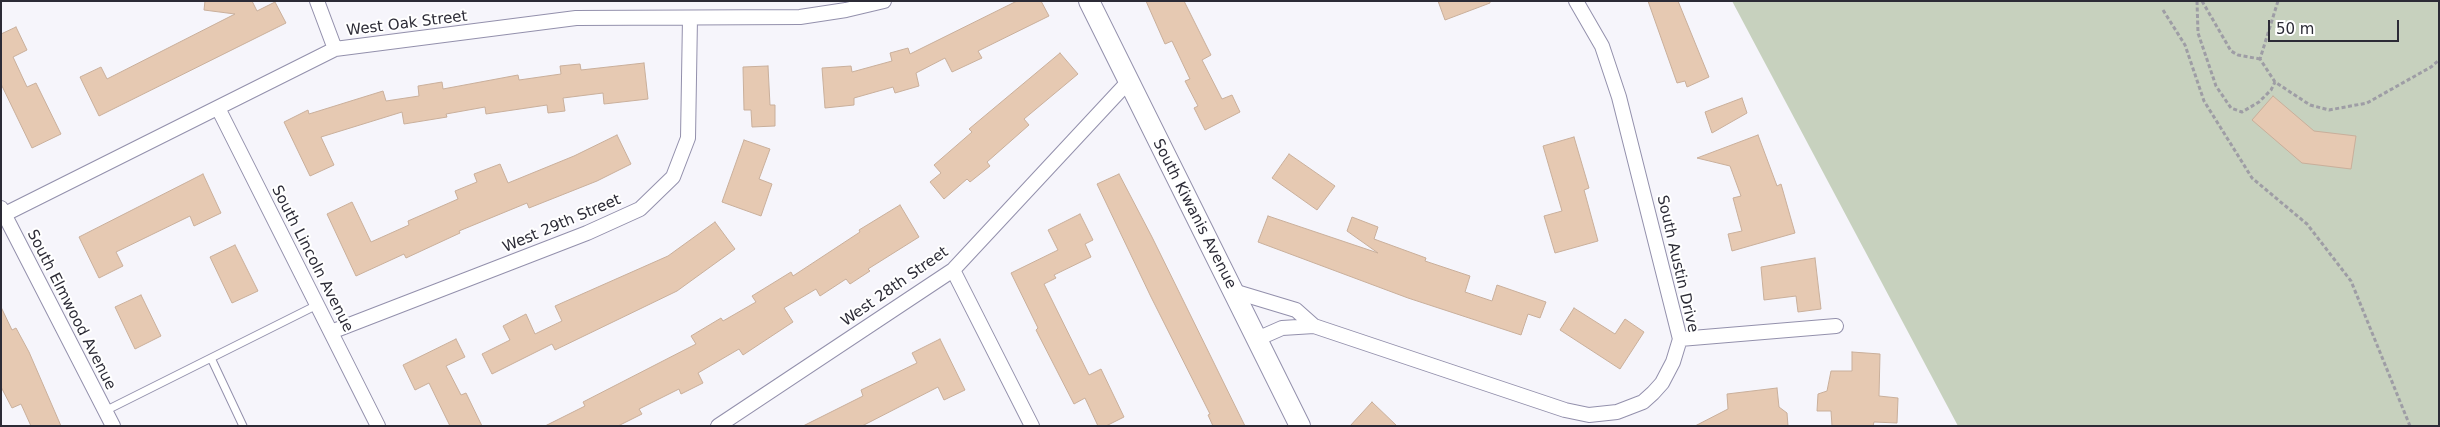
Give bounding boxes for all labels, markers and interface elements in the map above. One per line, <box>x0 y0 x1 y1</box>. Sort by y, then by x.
street label: West Oak Street <box>346 8 468 40</box>
scale bar <box>2270 10 2401 42</box>
text: 50 m <box>2276 20 2314 38</box>
street label: South Kiwanis Avenue <box>1148 136 1240 292</box>
street label: South Lincoln Avenue <box>267 183 357 335</box>
street label: West 29th Street <box>500 191 624 257</box>
street label: South Austin Drive <box>1652 194 1702 334</box>
street label: South Elmwood Avenue <box>23 227 119 393</box>
street label: West 28th Street <box>838 243 952 331</box>

